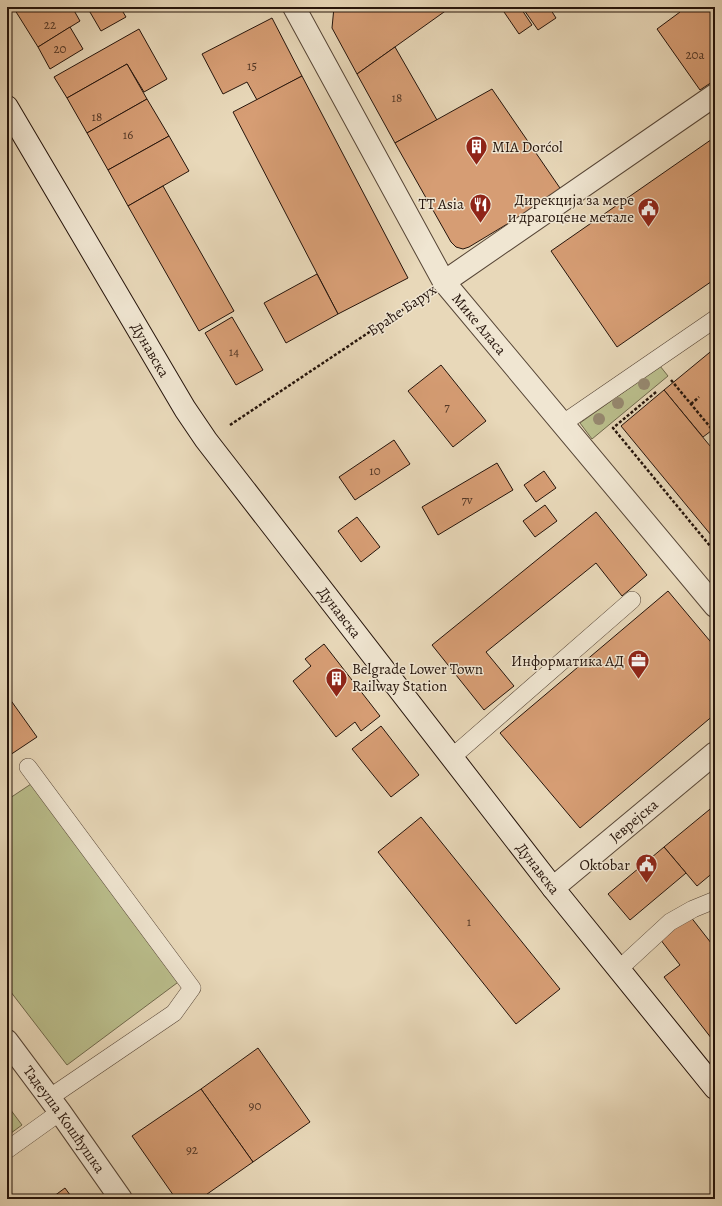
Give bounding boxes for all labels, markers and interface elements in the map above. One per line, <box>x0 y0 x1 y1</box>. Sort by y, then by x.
house number: 22 <box>44 16 56 33</box>
house number: 20 <box>53 40 67 57</box>
house number: 20a <box>685 46 705 63</box>
house number: 15 <box>247 57 257 74</box>
house number: 18 <box>392 89 402 106</box>
house number: 18 <box>92 108 102 125</box>
house number: 16 <box>123 126 133 143</box>
building icon: MIA Dorćol <box>464 134 490 167</box>
place label: MIA Dorćol <box>492 137 563 157</box>
place label: Дирекција за мере и драгоцене метале <box>508 190 634 227</box>
restaurant icon: TT Asia <box>467 191 493 224</box>
place label: TT Asia <box>418 194 464 214</box>
public building icon: Дирекција за мере и драгоцене метале <box>636 196 662 229</box>
street label: Браће Барух <box>364 279 441 340</box>
street label: Мике Аласа <box>447 289 511 359</box>
street label: Дунавска <box>126 319 174 381</box>
house number: 14 <box>229 343 239 360</box>
house number: 7 <box>444 398 450 415</box>
house number: 10 <box>369 462 381 479</box>
house number: 7v <box>461 491 473 508</box>
street label: Дунавска <box>313 582 366 642</box>
office icon: Информатика АД <box>626 648 652 681</box>
place label: Информатика АД <box>511 651 624 671</box>
place label: Belgrade Lower Town Railway Station <box>352 659 483 696</box>
building icon: Belgrade Lower Town Railway Station <box>323 665 349 698</box>
street label: Јеврејска <box>605 795 662 847</box>
street label: Дунавска <box>512 839 564 899</box>
public building icon: Oktobar <box>633 852 659 885</box>
place label: Oktobar <box>579 855 630 875</box>
house number: 1 <box>467 913 472 930</box>
street label: Тадеуша Кошћушка <box>19 1062 110 1177</box>
house number: 90 <box>249 1097 261 1114</box>
house number: 92 <box>186 1141 198 1158</box>

